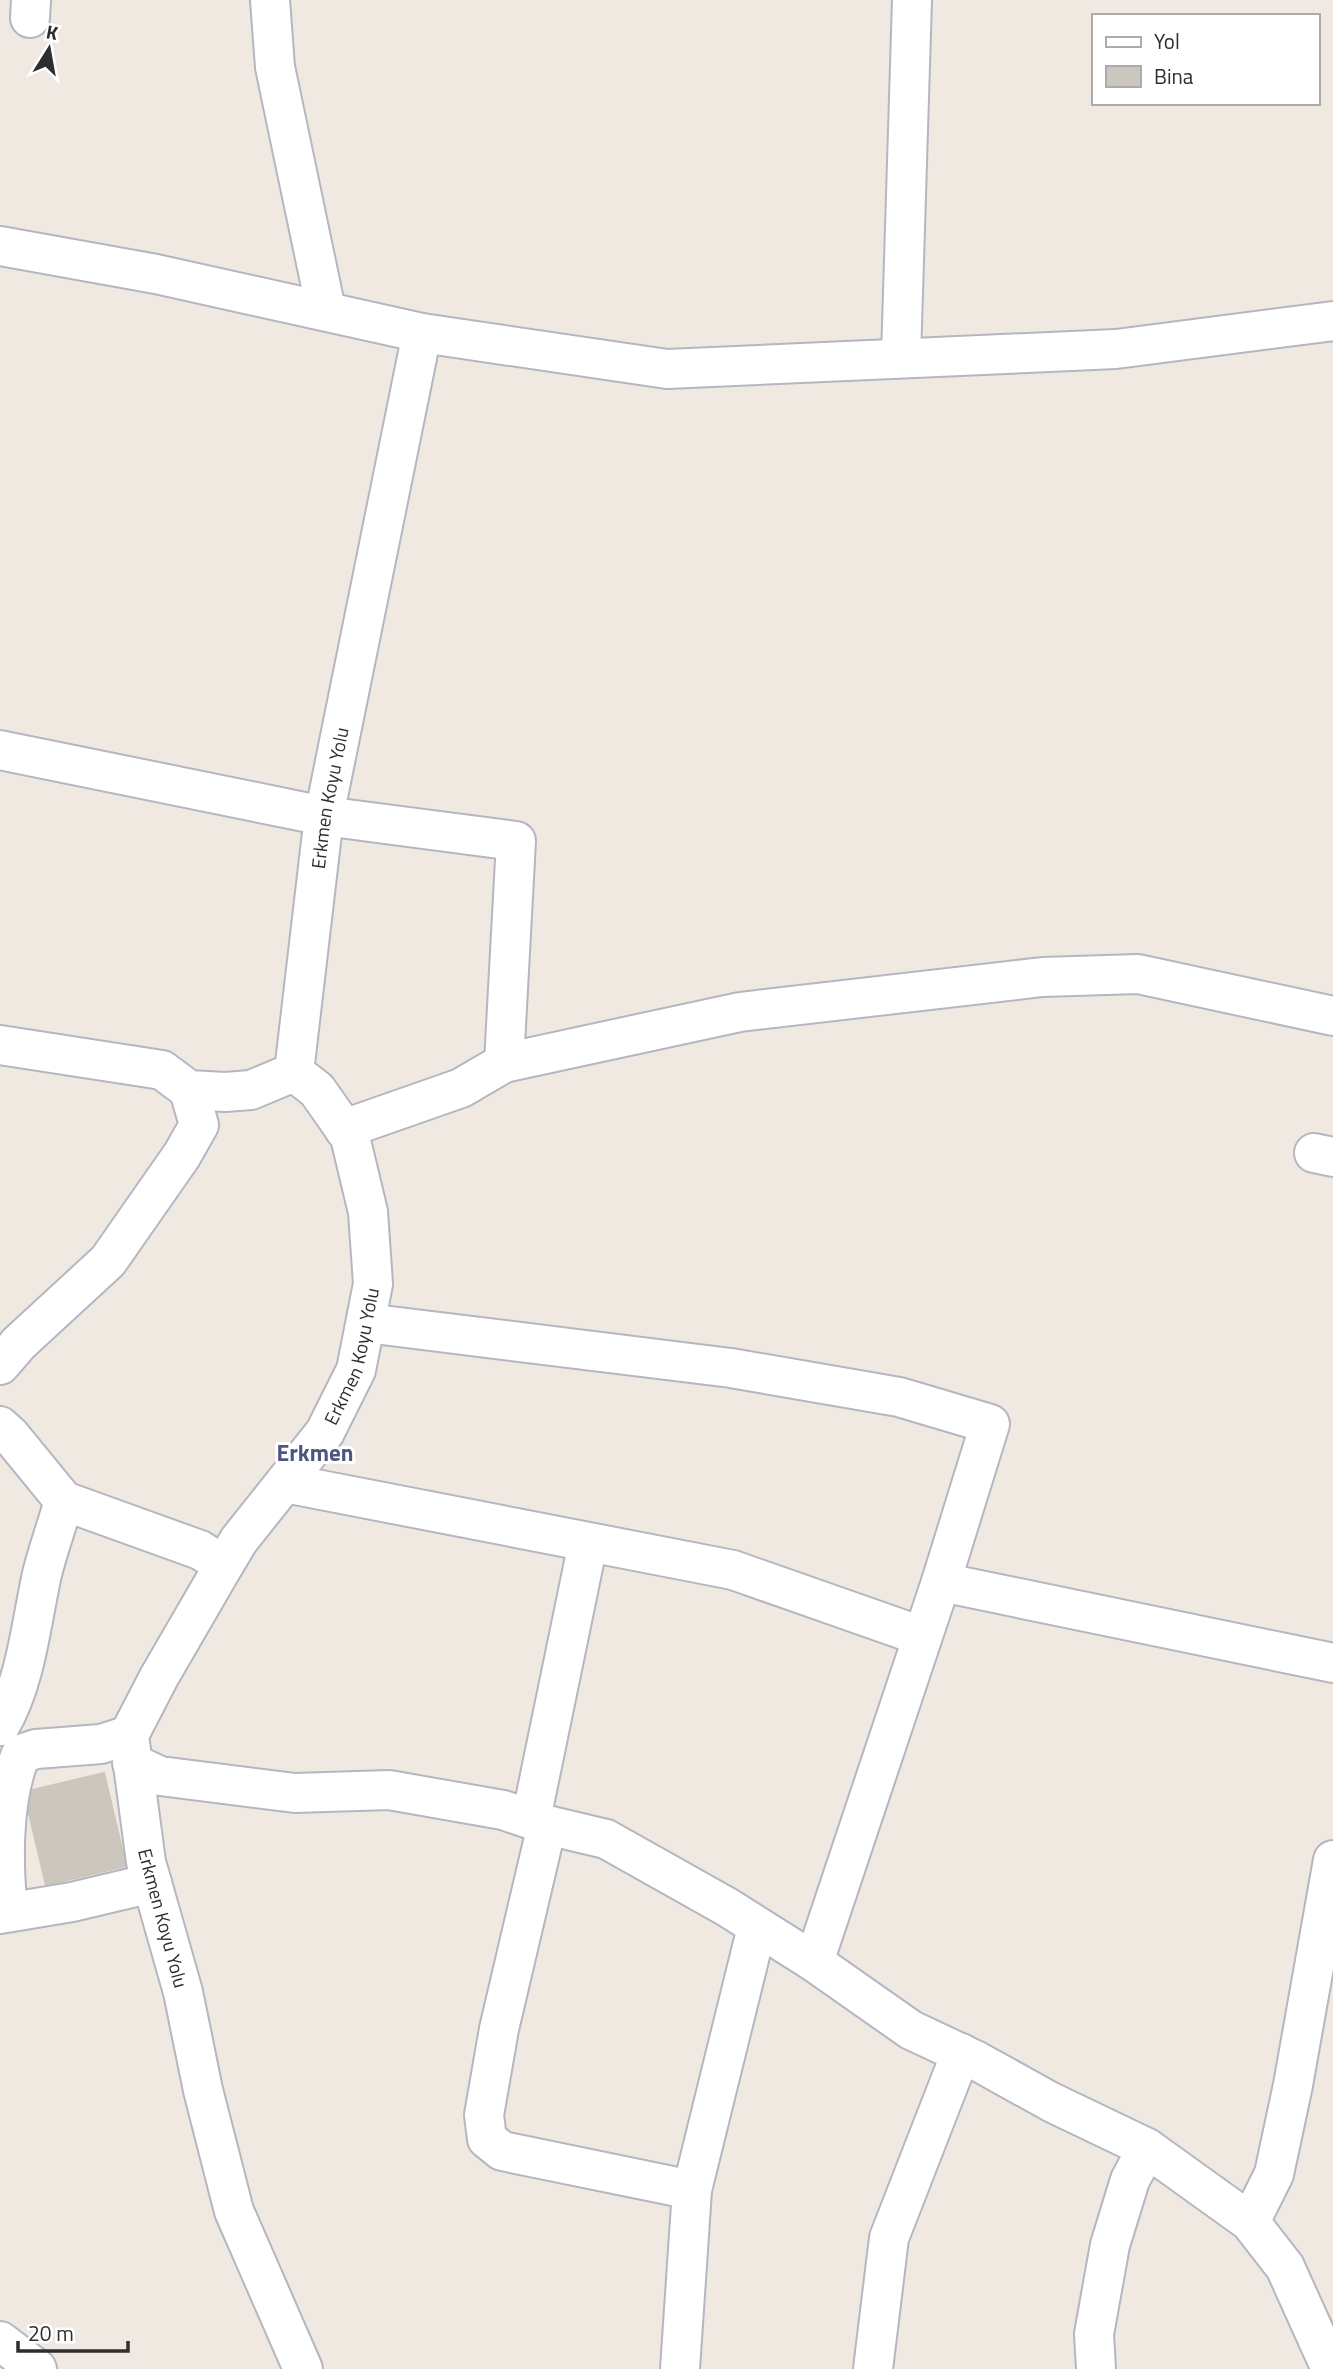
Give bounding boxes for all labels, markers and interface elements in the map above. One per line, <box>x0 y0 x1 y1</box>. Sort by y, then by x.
north arrow <box>14 14 84 84</box>
legend <box>1092 14 1319 105</box>
text: K <box>44 17 61 47</box>
text: Yol <box>1154 25 1180 57</box>
text: Bina <box>1154 60 1194 92</box>
street label: Erkmen Koyu Yolu <box>303 724 356 870</box>
street label: Erkmen Koyu Yolu <box>316 1285 386 1430</box>
district label: Erkmen <box>277 1435 353 1470</box>
street label: Erkmen Koyu Yolu <box>131 1845 196 1991</box>
scale bar <box>18 2310 128 2354</box>
text: 20 m <box>28 2317 74 2349</box>

